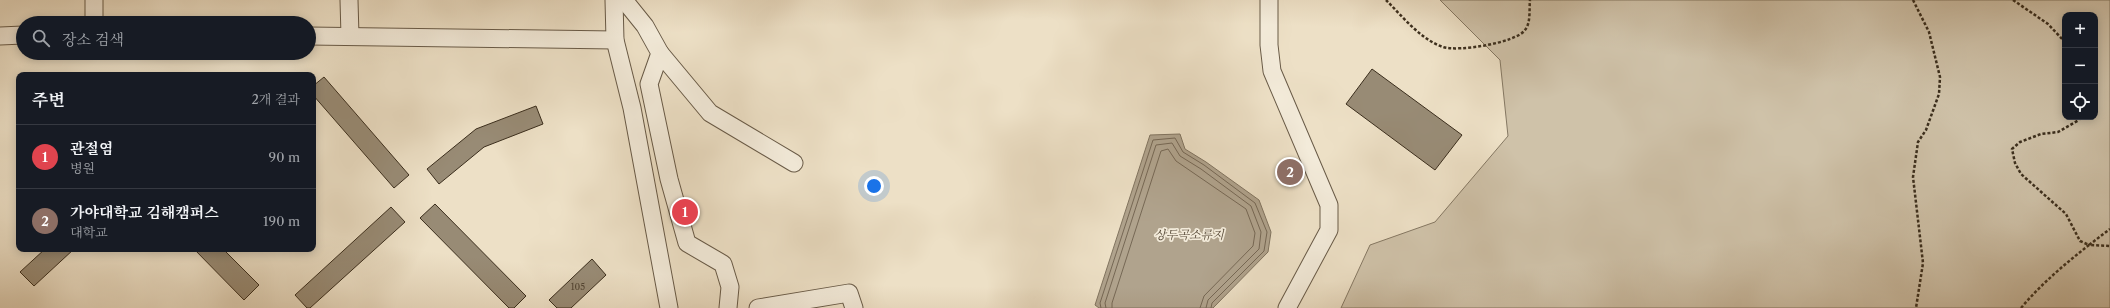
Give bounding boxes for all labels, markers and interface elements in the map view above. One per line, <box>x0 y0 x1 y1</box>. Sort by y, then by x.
map controls <box>2062 12 2098 120</box>
button: + <box>2062 12 2098 48</box>
search box <box>16 16 316 60</box>
icon: search <box>30 27 52 49</box>
text: 장소 검색 <box>62 30 124 49</box>
button: − <box>2062 48 2098 84</box>
button: locate <box>2062 84 2098 120</box>
text: 주변 <box>32 90 65 110</box>
text: 2개 결과 <box>251 91 300 107</box>
text: 관절염 <box>70 139 113 158</box>
text: 1 <box>42 149 48 165</box>
text: 90 m <box>269 149 300 165</box>
pin: 2 <box>1277 157 1303 187</box>
text: 병원 <box>70 160 95 176</box>
your location <box>864 176 884 196</box>
pin: 1 <box>672 197 698 227</box>
text: 가야대학교 김해캠퍼스 <box>70 203 219 222</box>
text: 2 <box>41 213 49 229</box>
text: 190 m <box>263 213 300 229</box>
text: 대학교 <box>70 224 108 240</box>
water label: 상두곡소류지 <box>1154 227 1225 242</box>
house number: 105 <box>571 281 585 292</box>

